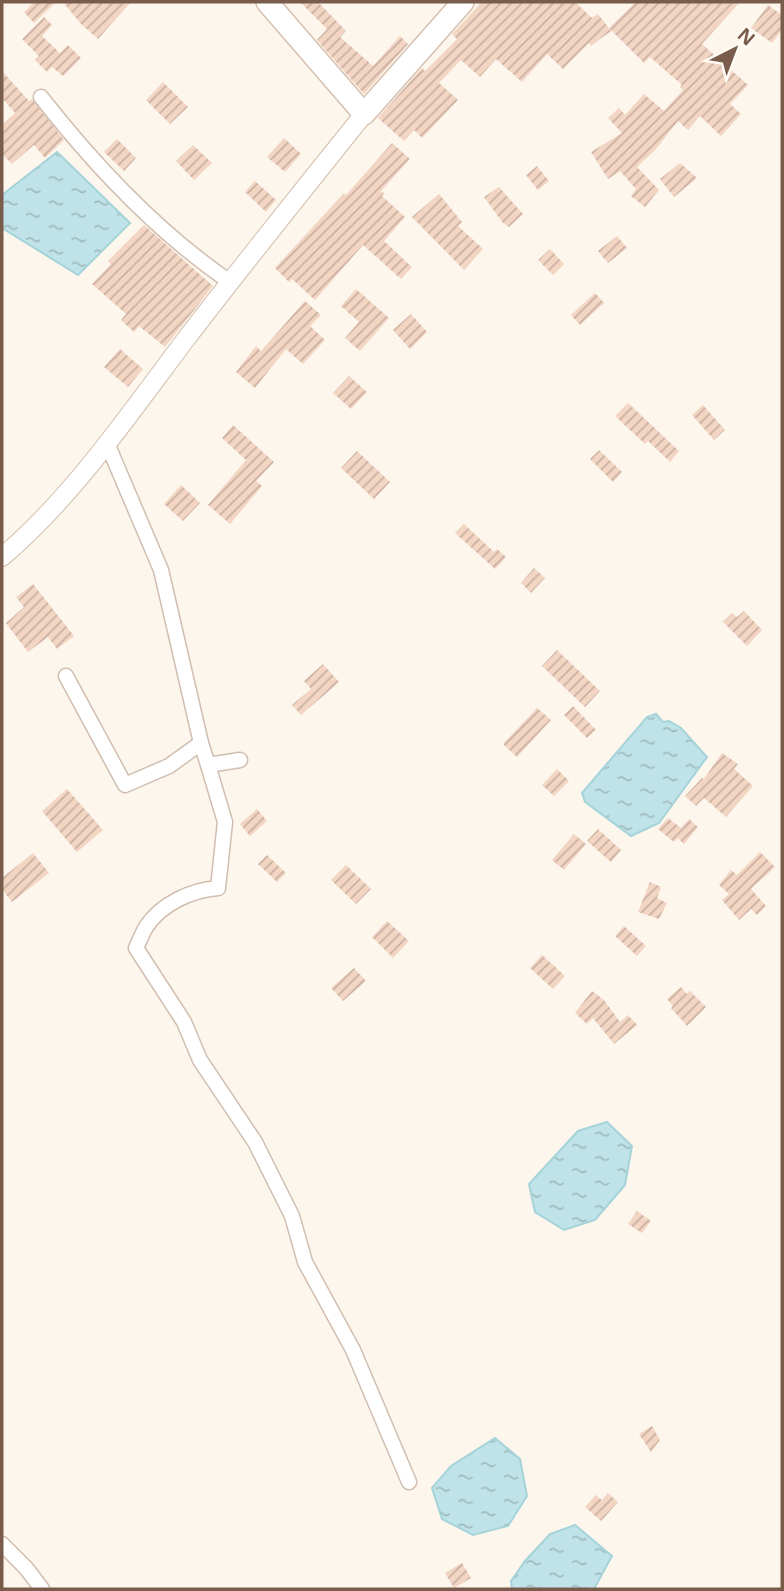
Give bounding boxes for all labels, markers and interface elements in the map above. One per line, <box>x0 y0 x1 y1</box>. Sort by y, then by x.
north arrow <box>700 14 770 84</box>
text: N <box>732 22 761 51</box>

